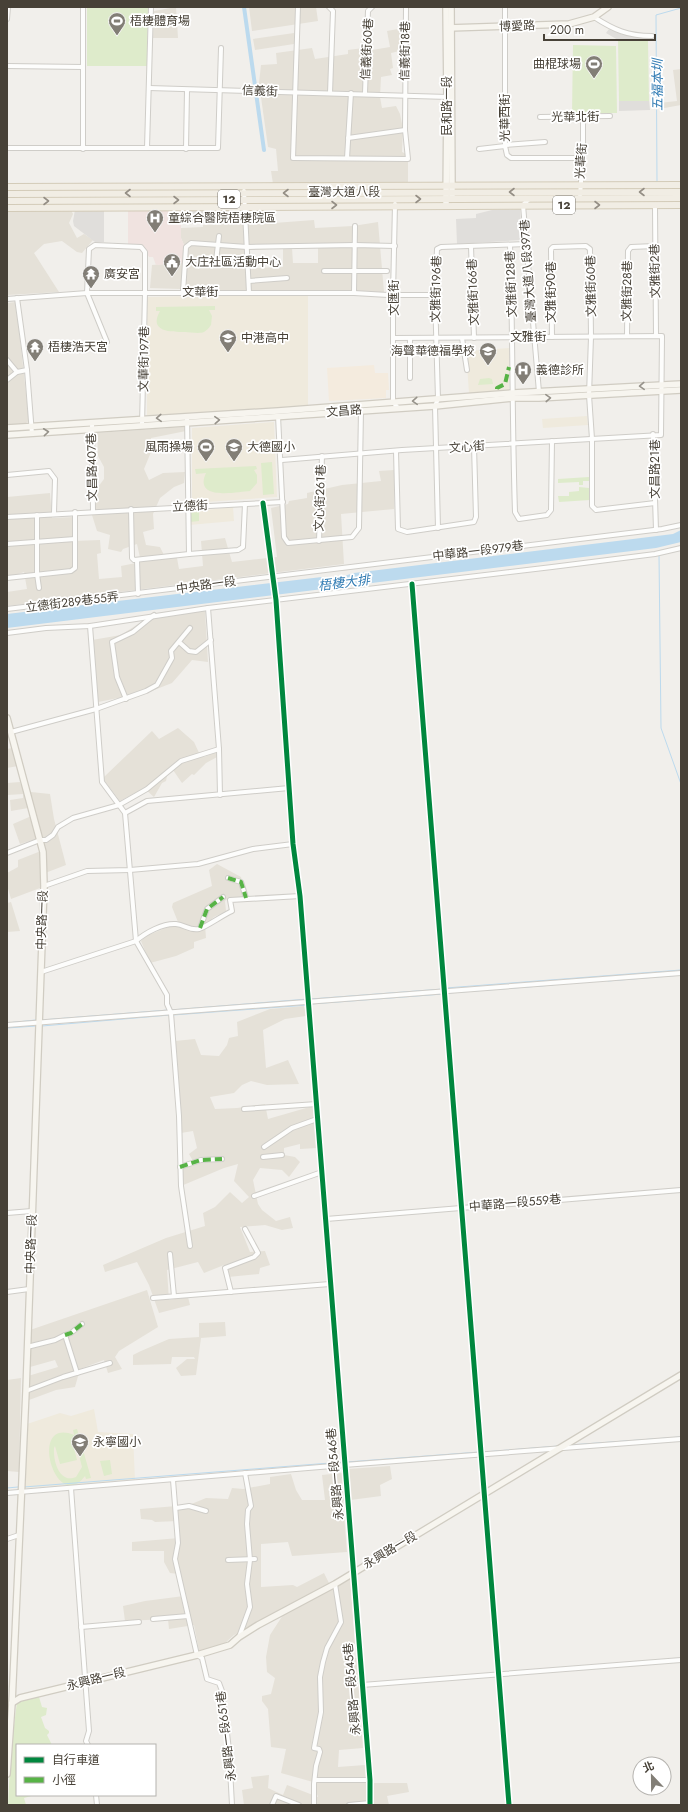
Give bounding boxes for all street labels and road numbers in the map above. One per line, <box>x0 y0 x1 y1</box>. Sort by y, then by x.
street label: 博愛路 <box>499 16 535 36</box>
street label: 信義街60巷 <box>356 18 378 80</box>
street label: 信義街18巷 <box>395 21 415 81</box>
street label: 民和路一段 <box>438 76 456 136</box>
street label: 信義街 <box>242 81 278 101</box>
street label: 光華西街 <box>496 94 514 142</box>
street label: 光華北街 <box>551 108 599 126</box>
street label: 光華街 <box>571 142 591 180</box>
street label: 臺灣大道八段 <box>308 183 380 201</box>
road number: 12 <box>218 190 240 208</box>
road number: 12 <box>553 196 575 214</box>
street label: 臺灣大道八段397巷 <box>515 219 541 323</box>
street label: 文雅街2巷 <box>646 243 664 299</box>
street label: 文雅街128巷 <box>501 250 521 318</box>
street label: 文雅街196巷 <box>426 255 446 323</box>
street label: 文雅街60巷 <box>581 255 601 317</box>
street label: 文雅街166巷 <box>463 258 483 326</box>
street label: 文雅街28巷 <box>617 260 637 322</box>
street label: 文雅街90巷 <box>542 261 560 323</box>
street label: 文匯街 <box>385 280 403 316</box>
street label: 文華街 <box>182 283 218 301</box>
street label: 文華街197巷 <box>134 326 154 392</box>
street label: 文雅街 <box>510 328 546 346</box>
street label: 文昌路 <box>325 400 363 422</box>
street label: 文昌路407巷 <box>82 433 102 501</box>
street label: 文心街 <box>448 437 486 457</box>
street label: 文昌路21巷 <box>646 439 664 499</box>
street label: 文心街261巷 <box>310 464 330 532</box>
street label: 立德街 <box>172 496 208 516</box>
street label: 中華路一段979巷 <box>431 536 525 566</box>
street label: 中央路一段 <box>175 572 237 598</box>
street label: 立德街289巷55弄 <box>24 587 120 617</box>
street label: 中央路一段 <box>32 890 52 950</box>
street label: 中華路一段559巷 <box>468 1190 562 1216</box>
street label: 中央路一段 <box>21 1214 41 1274</box>
street label: 永興路一段546巷 <box>322 1427 348 1521</box>
street label: 永興路一段 <box>360 1527 420 1573</box>
street label: 永興路一段545巷 <box>339 1642 365 1736</box>
street label: 永興路一段 <box>65 1663 127 1695</box>
street label: 永興路一段651巷 <box>212 1690 240 1782</box>

